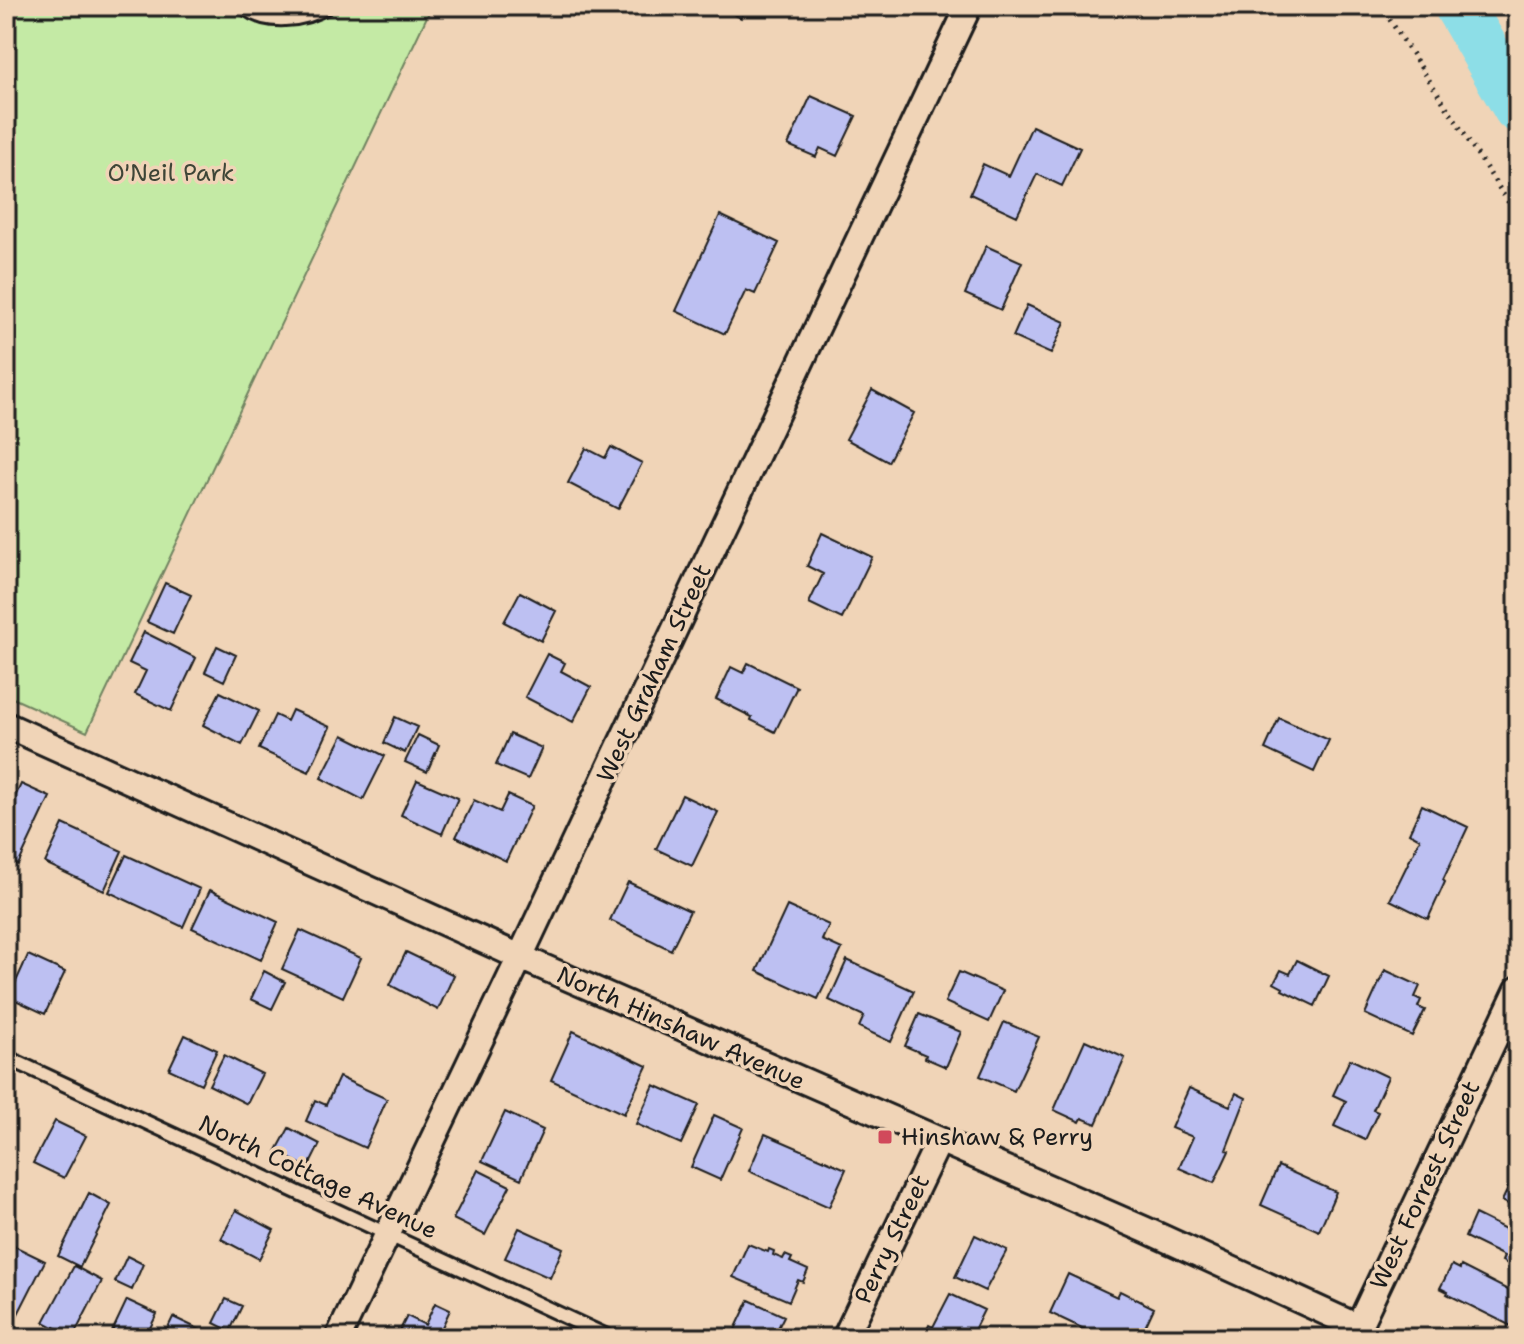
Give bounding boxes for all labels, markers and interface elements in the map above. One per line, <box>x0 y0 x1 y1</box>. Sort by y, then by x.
park label: O'Neil Park <box>107 157 235 189</box>
street label: West Graham Street <box>589 559 719 787</box>
street label: North Hinshaw Avenue <box>552 959 810 1097</box>
street label: West Forrest Street <box>1363 1075 1487 1295</box>
street label: North Cottage Avenue <box>193 1108 443 1246</box>
place label: Hinshaw & Perry <box>901 1121 1093 1153</box>
marker: Hinshaw & Perry <box>876 1128 894 1146</box>
street label: Perry Street <box>847 1169 937 1309</box>

